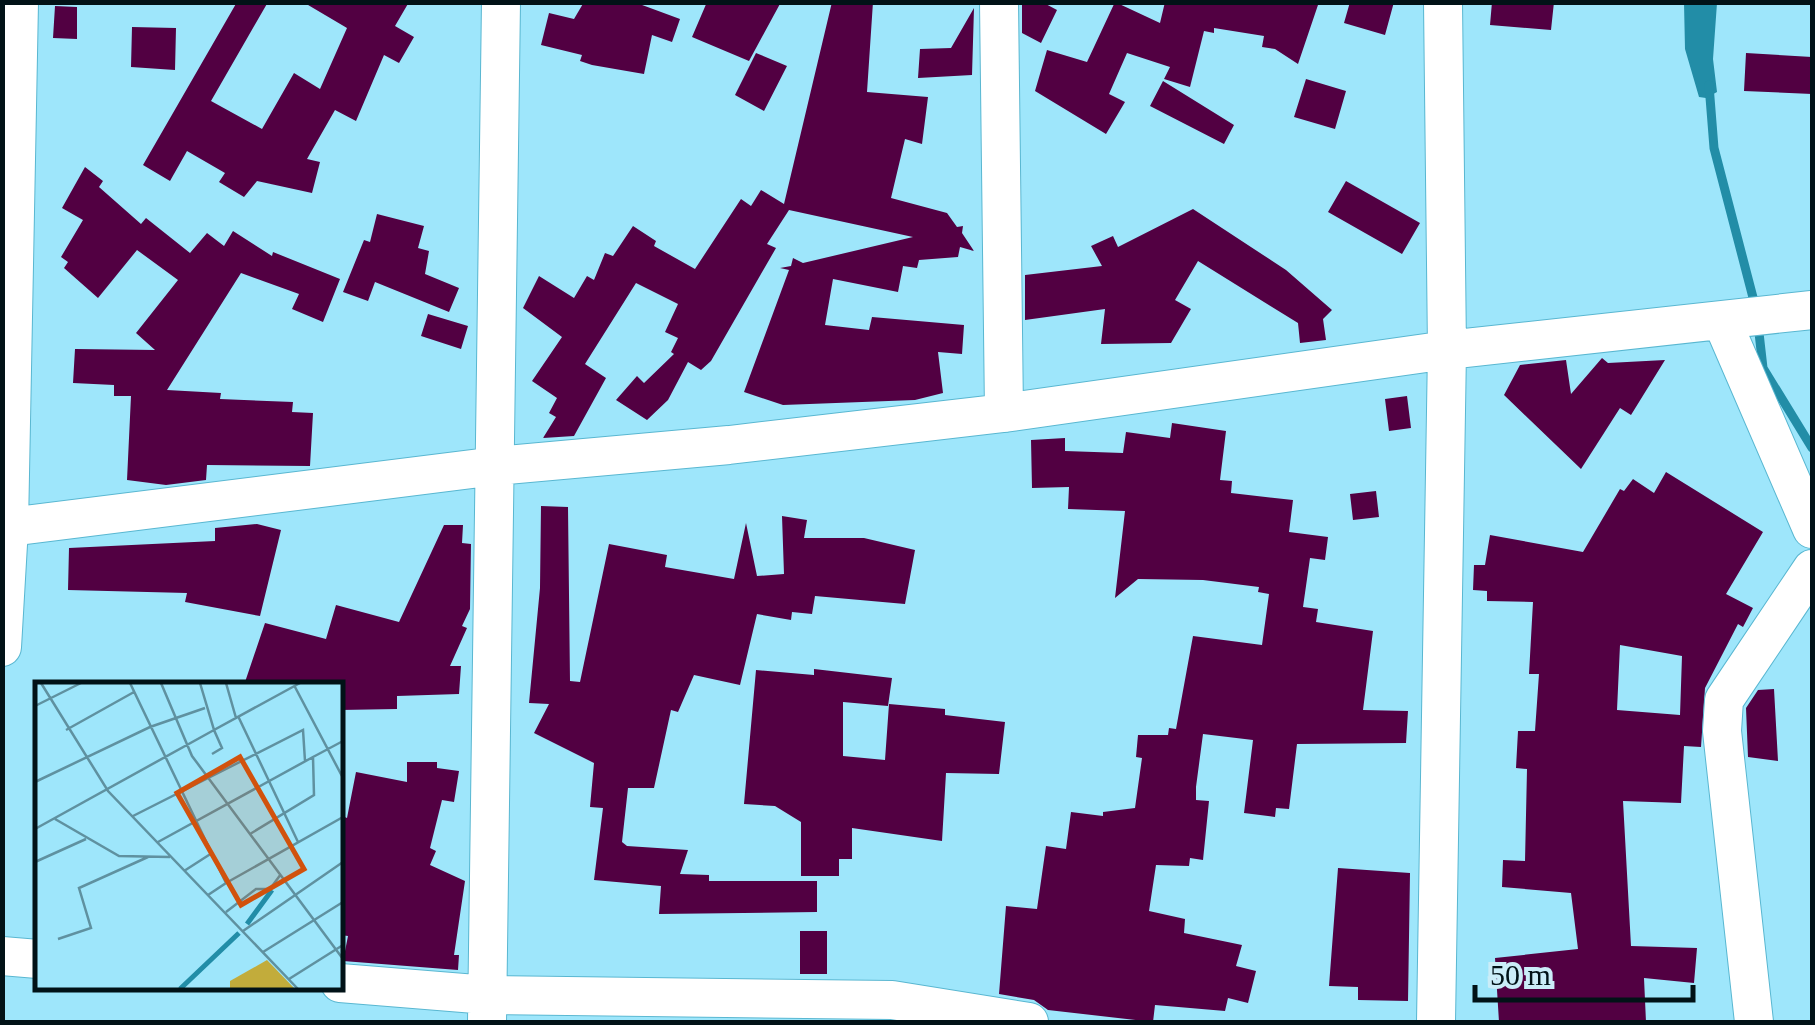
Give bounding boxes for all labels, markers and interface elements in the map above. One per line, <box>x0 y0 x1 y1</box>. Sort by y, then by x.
inset map <box>35 682 342 990</box>
scale bar <box>1475 940 1692 1002</box>
text: 50 m <box>1490 958 1551 991</box>

